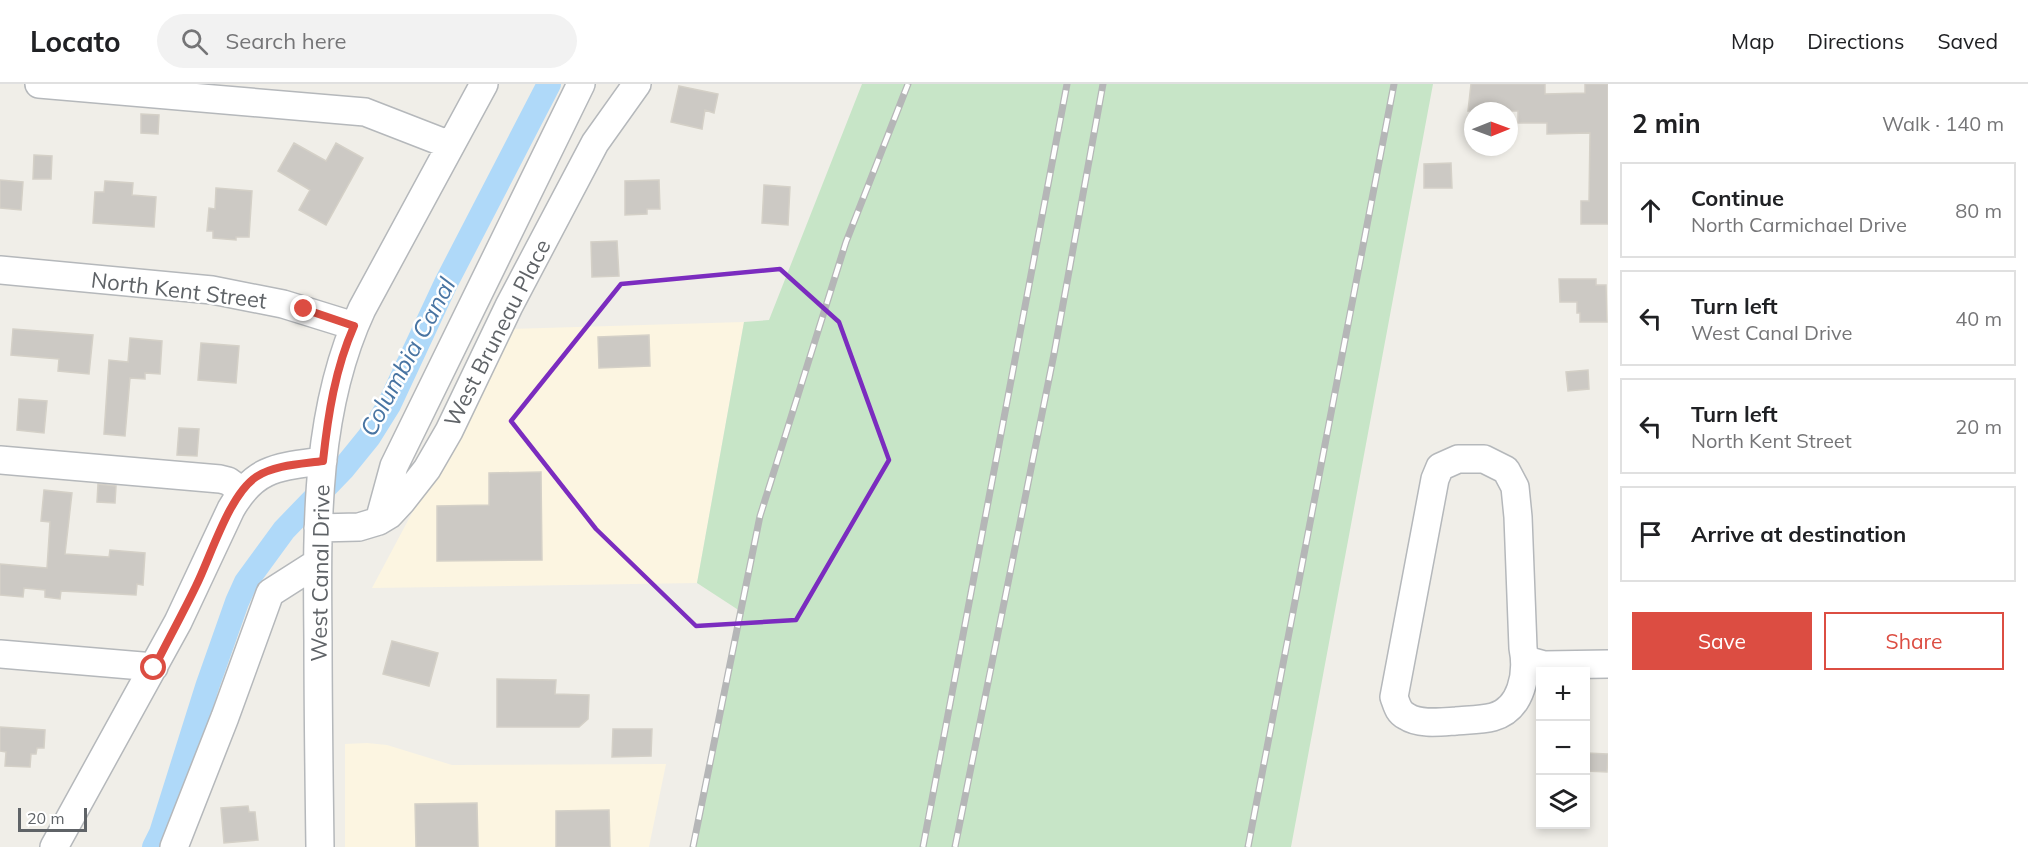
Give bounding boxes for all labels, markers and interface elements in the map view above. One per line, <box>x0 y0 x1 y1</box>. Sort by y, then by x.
search box <box>157 14 577 68</box>
text: Locato <box>30 24 121 59</box>
icon: search <box>178 25 211 58</box>
text: Search here <box>226 27 346 55</box>
text: Map <box>1731 28 1774 54</box>
text: Directions <box>1807 28 1904 54</box>
text: Saved <box>1937 28 1998 54</box>
north arrow <box>1464 102 1518 156</box>
text: 2 min <box>1632 107 1701 140</box>
text: Walk · 140 m <box>1882 111 2004 136</box>
text: Continue <box>1691 184 1784 212</box>
icon: ahead <box>1634 194 1667 227</box>
text: 80 m <box>1955 198 2002 223</box>
text: North Carmichael Drive <box>1691 212 1907 237</box>
street label: West Bruneau Place <box>438 234 556 432</box>
street label: North Kent Street <box>90 265 269 315</box>
water label: Columbia Canal <box>353 272 462 441</box>
text: Turn left <box>1691 292 1778 320</box>
route end <box>290 295 316 321</box>
icon: left <box>1634 302 1667 335</box>
text: 40 m <box>1955 306 2002 331</box>
text: West Canal Drive <box>1691 320 1852 345</box>
text: Turn left <box>1691 400 1778 428</box>
icon: left <box>1634 410 1667 443</box>
text: 20 m <box>1955 414 2002 439</box>
text: North Kent Street <box>1691 428 1852 453</box>
street label: West Canal Drive <box>304 484 336 662</box>
icon: arrive <box>1634 518 1667 551</box>
text: Arrive at destination <box>1691 520 1906 548</box>
button: Save <box>1632 612 1812 670</box>
button: Share <box>1824 612 2004 670</box>
route start <box>140 654 166 680</box>
map controls <box>1536 667 1590 829</box>
button: + <box>1536 667 1590 721</box>
button: − <box>1536 721 1590 775</box>
button: layers <box>1536 775 1590 829</box>
scale bar <box>18 805 87 832</box>
text: 20 m <box>27 808 64 828</box>

